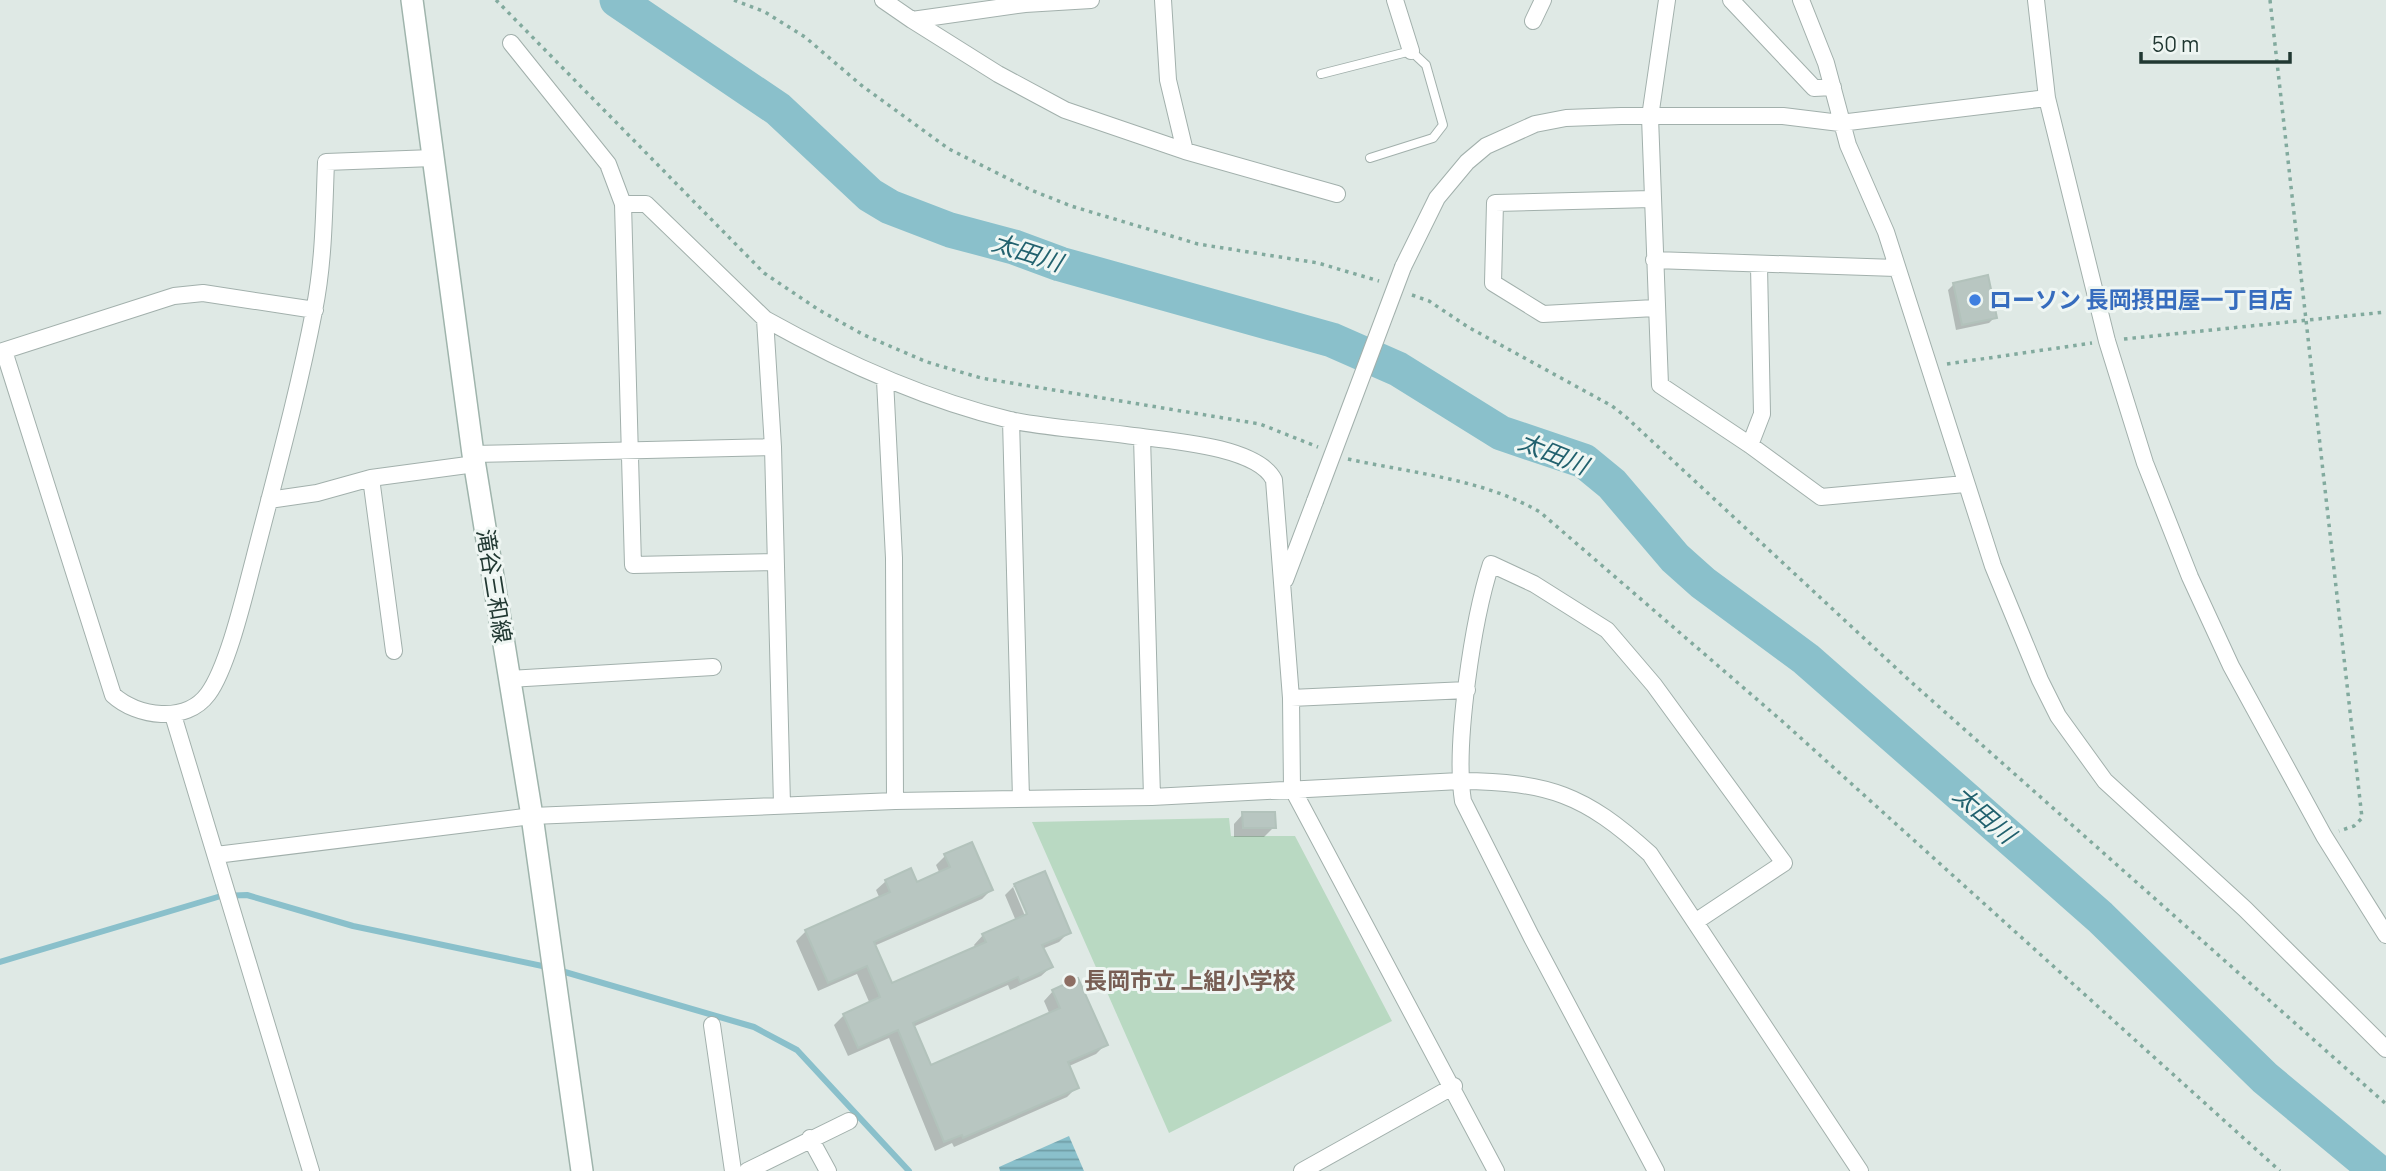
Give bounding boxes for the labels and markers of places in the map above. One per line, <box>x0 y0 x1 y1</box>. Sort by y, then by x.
place label: ローソン 長岡摂田屋一丁目店 <box>1989 283 2293 315</box>
marker: ローソン 長岡摂田屋一丁目店 <box>1967 292 1983 308</box>
place label: 長岡市立 上組小学校 <box>1084 964 1296 996</box>
marker: 長岡市立 上組小学校 <box>1062 973 1078 989</box>

